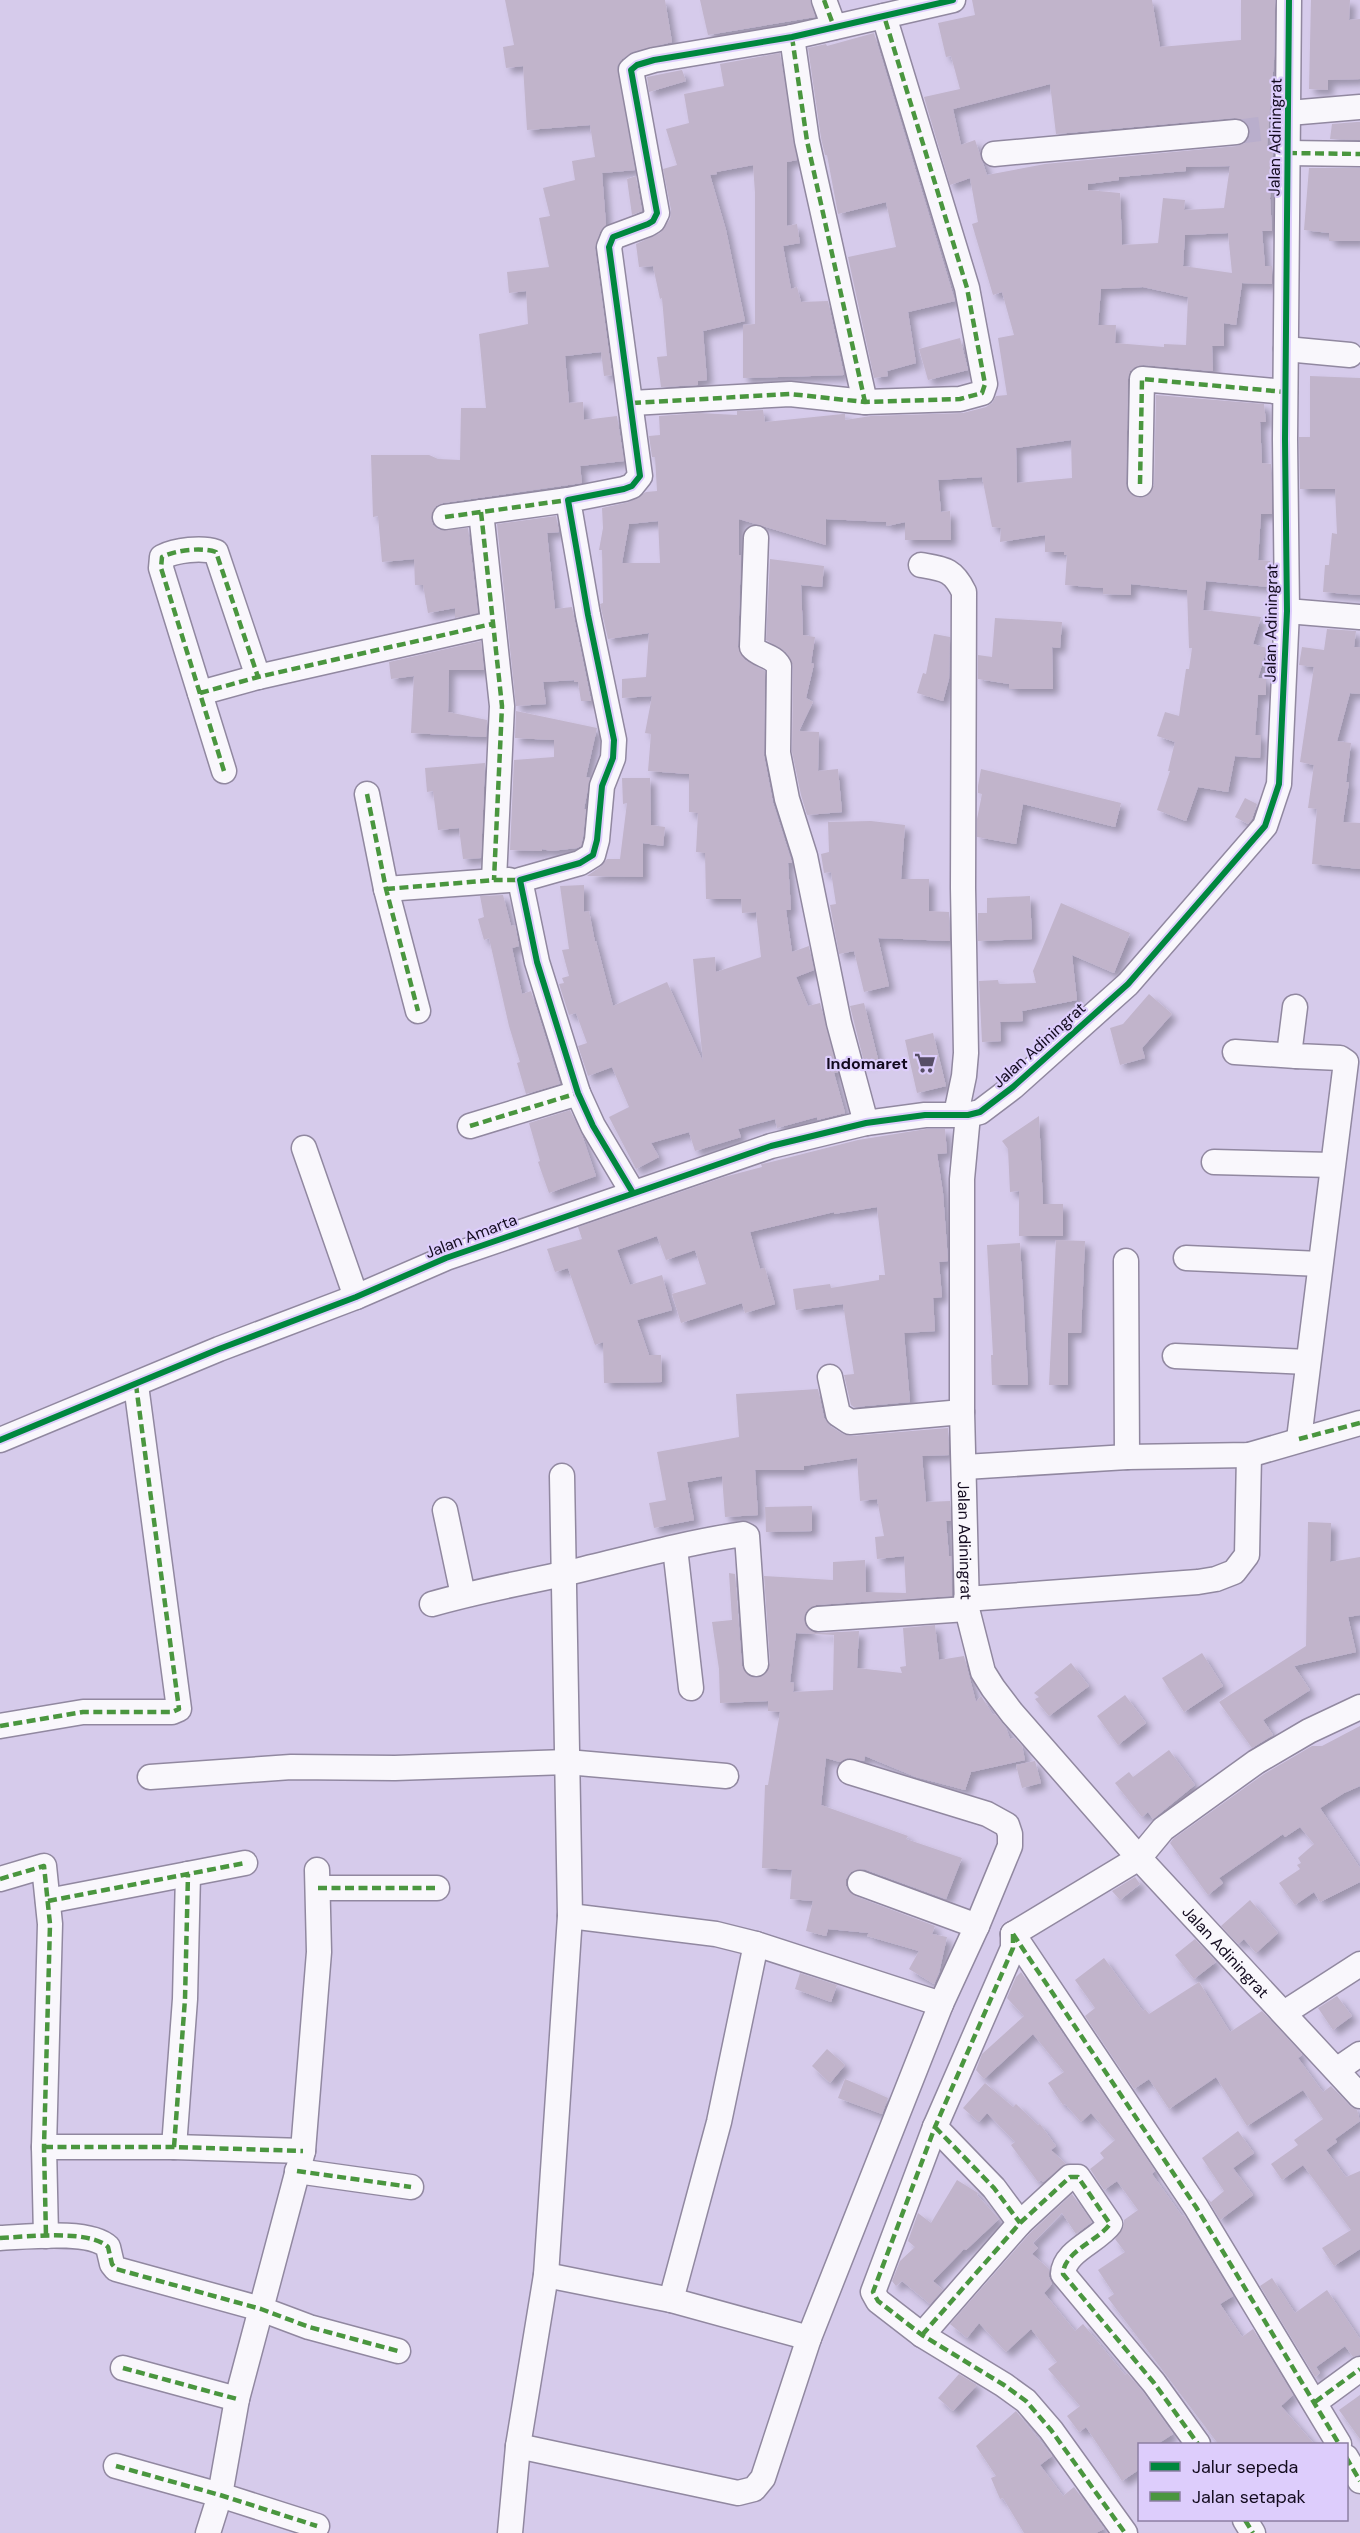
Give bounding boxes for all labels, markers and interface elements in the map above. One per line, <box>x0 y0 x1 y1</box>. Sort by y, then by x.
street label: Jalan Adiningrat <box>1263 78 1287 196</box>
street label: Jalan Adiningrat <box>1259 564 1283 682</box>
street label: Jalan Adiningrat <box>988 998 1090 1092</box>
supermarket icon: Indomaret <box>913 1051 937 1075</box>
place label: Indomaret <box>826 1053 908 1074</box>
street label: Jalan Amarta <box>422 1209 520 1263</box>
street label: Jalan Adiningrat <box>953 1481 977 1600</box>
street label: Jalan Adiningrat <box>1178 1901 1274 2002</box>
legend <box>1138 2443 1348 2521</box>
text: Jalur sepeda <box>1192 2455 1298 2479</box>
text: Jalan setapak <box>1192 2485 1306 2509</box>

